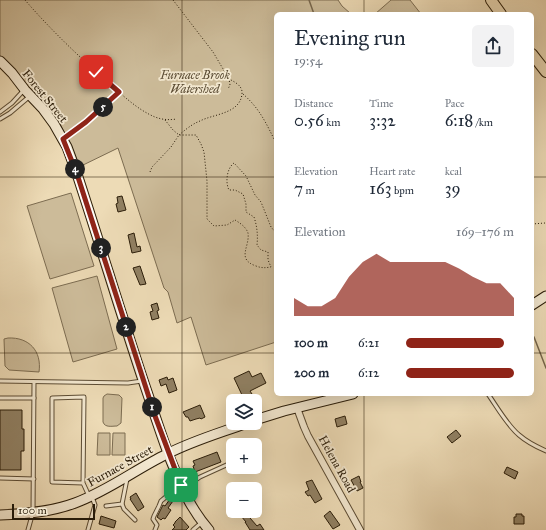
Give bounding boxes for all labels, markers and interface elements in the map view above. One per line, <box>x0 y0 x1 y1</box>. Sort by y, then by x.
text: Evening run <box>294 24 406 51</box>
button: share <box>472 25 514 67</box>
text: 19:54 <box>294 53 322 69</box>
pin <box>79 55 113 89</box>
icon: check <box>85 61 107 83</box>
street label: Forest Street <box>19 67 71 126</box>
park label: Furnace Brook Watershed <box>159 68 230 96</box>
pin: 5 <box>93 97 113 117</box>
text: Distance <box>294 97 333 110</box>
text: Time <box>369 97 394 110</box>
text: Pace <box>445 97 465 110</box>
text: 5 <box>100 100 106 113</box>
text: 0.56 <box>294 110 324 131</box>
text: 3:32 <box>369 110 396 131</box>
text: 6:18 <box>445 110 473 131</box>
text: km <box>324 116 341 129</box>
text: /km <box>473 116 493 129</box>
pin: 4 <box>65 159 85 179</box>
text: 4 <box>72 162 78 175</box>
text: Elevation <box>294 165 338 178</box>
text: Heart rate <box>369 165 416 178</box>
text: kcal <box>445 165 462 178</box>
text: 7 <box>294 178 303 199</box>
text: 163 <box>369 178 392 199</box>
text: 39 <box>445 178 461 199</box>
text: m <box>303 184 315 197</box>
text: bpm <box>392 184 414 197</box>
text: Elevation <box>294 224 346 240</box>
text: 169–176 m <box>456 224 514 240</box>
pin: 3 <box>91 238 111 258</box>
text: 3 <box>99 241 103 254</box>
pin: 2 <box>116 317 136 337</box>
text: 2 <box>123 320 129 333</box>
text: 100 m <box>294 335 328 351</box>
text: 6:21 <box>358 335 380 351</box>
text: 200 m <box>294 365 329 381</box>
text: 6:12 <box>358 365 380 381</box>
map controls <box>226 394 262 518</box>
button: layers <box>226 394 262 430</box>
pin: 1 <box>142 397 162 417</box>
text: 1 <box>150 400 154 413</box>
street label: Helena Road <box>316 433 358 495</box>
button: + <box>226 438 262 474</box>
street label: Furnace Street <box>85 442 156 490</box>
pin <box>164 468 198 502</box>
icon: arrive <box>170 474 192 496</box>
button: − <box>226 482 262 518</box>
scale bar <box>12 502 95 521</box>
text: 100 m <box>18 504 47 517</box>

